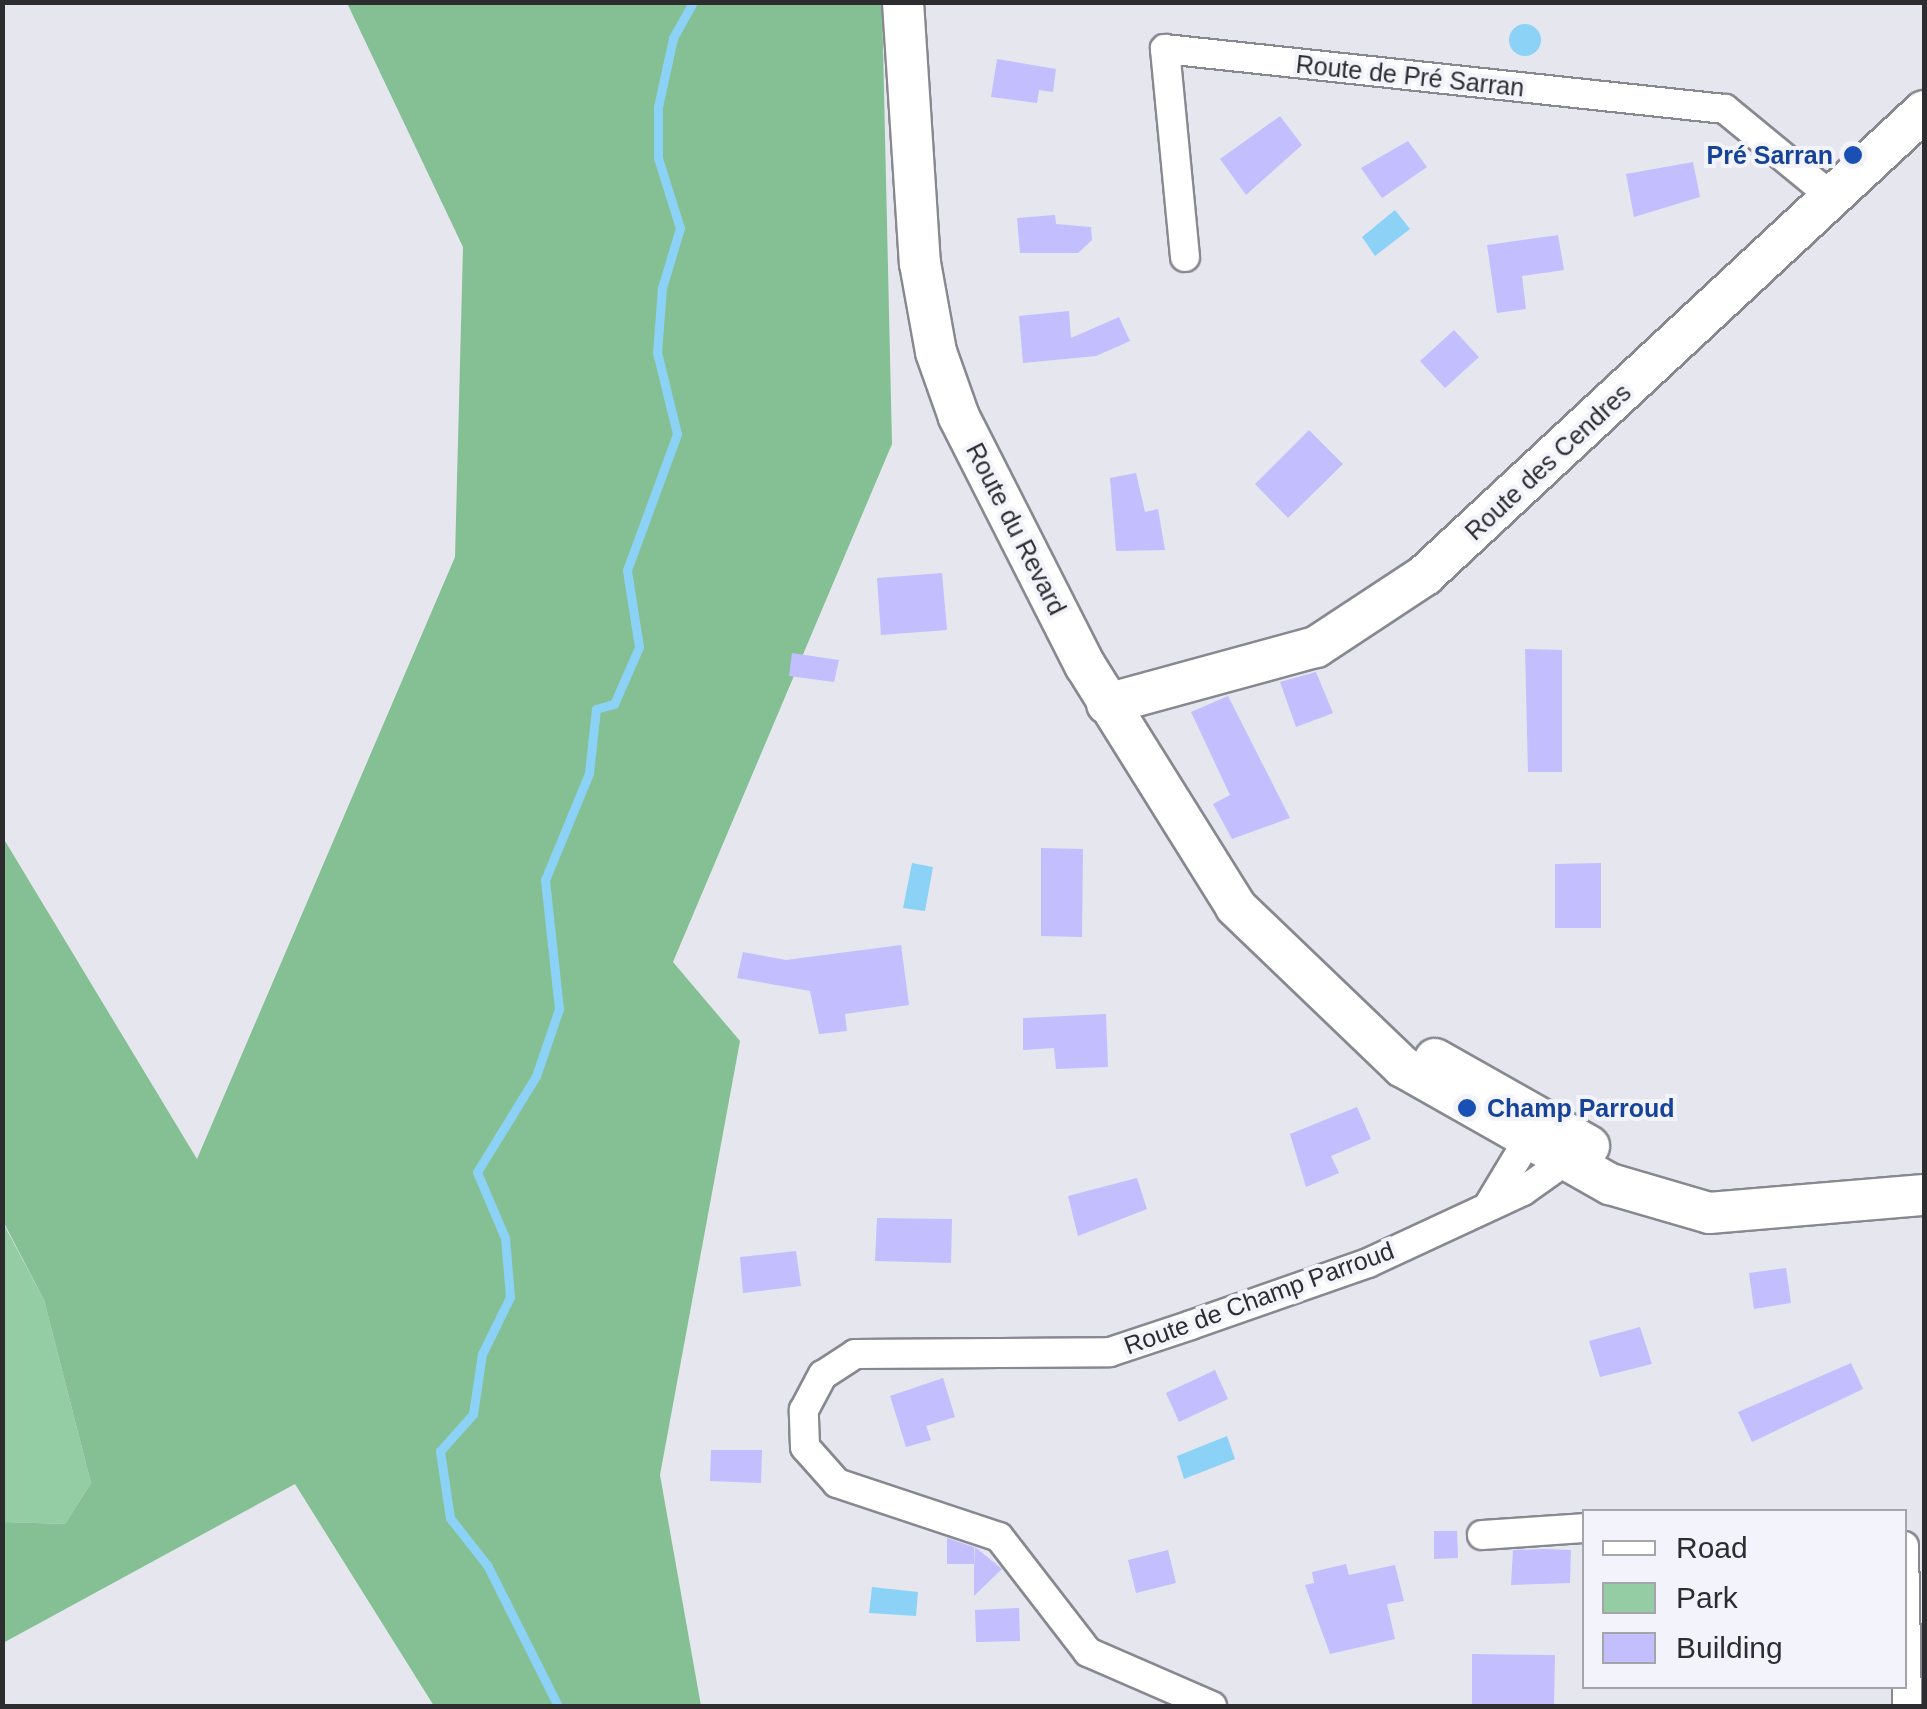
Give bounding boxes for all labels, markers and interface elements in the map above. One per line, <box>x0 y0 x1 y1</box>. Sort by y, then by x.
street label: Route de Pré Sarran <box>1294 49 1526 103</box>
place label: Pré Sarran <box>1707 140 1833 170</box>
marker: Pré Sarran <box>1842 144 1864 166</box>
street label: Route des Cendres <box>1459 378 1637 546</box>
street label: Route du Revard <box>960 438 1072 620</box>
place label: Champ Parroud <box>1487 1093 1675 1123</box>
marker: Champ Parroud <box>1456 1097 1478 1119</box>
street label: Route de Champ Parroud <box>1120 1235 1398 1361</box>
legend <box>1582 1509 1907 1689</box>
text: Road <box>1676 1531 1748 1564</box>
text: Park <box>1676 1581 1738 1614</box>
text: Building <box>1676 1631 1783 1664</box>

